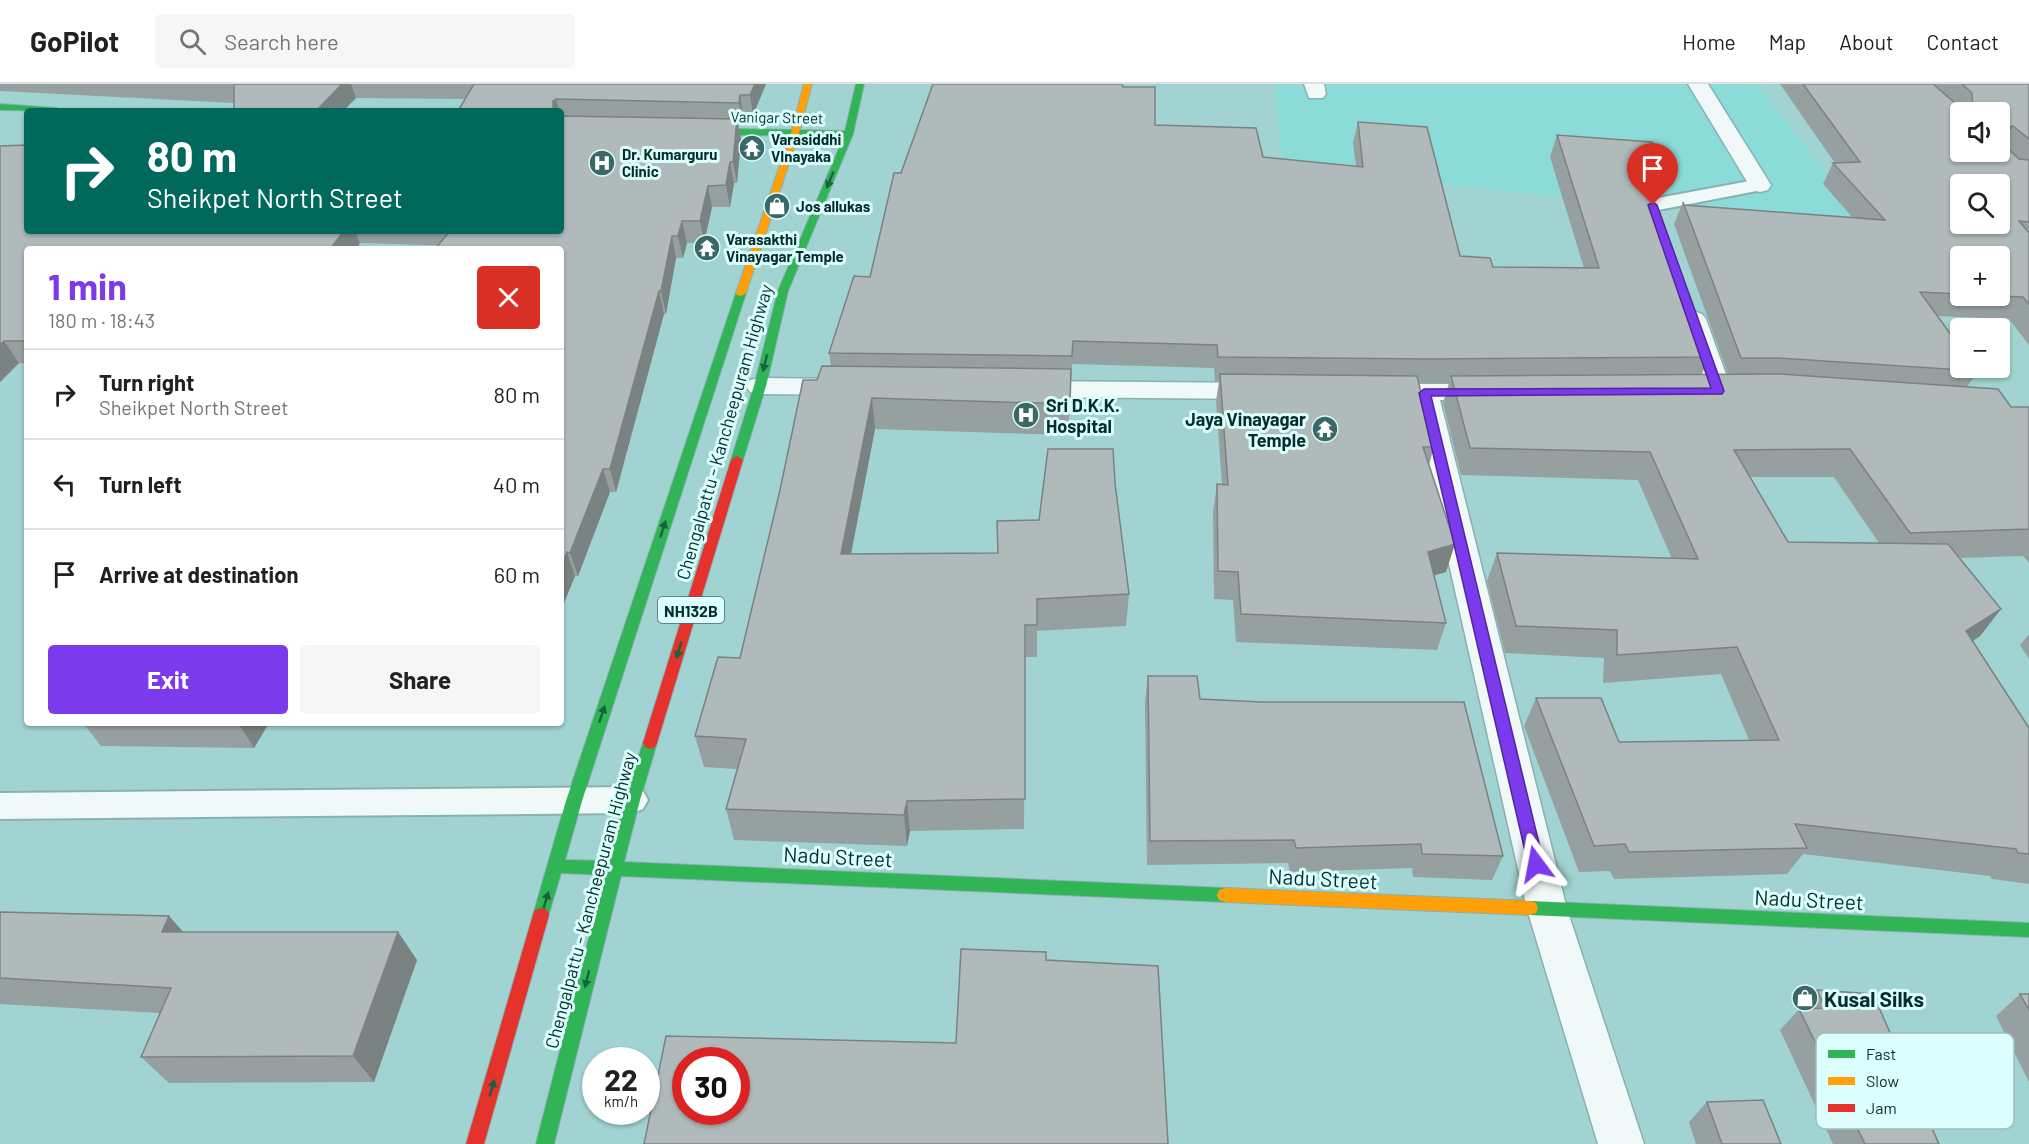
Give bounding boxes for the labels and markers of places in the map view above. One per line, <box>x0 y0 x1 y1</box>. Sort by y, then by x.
place label: Varasiddhi VInayaka <box>771 130 841 165</box>
temple icon: Varasiddhi VInayaka <box>737 133 767 163</box>
pin <box>1627 143 1678 205</box>
place label: Dr. Kumarguru Clinic <box>622 145 717 180</box>
hospital icon: Dr. Kumarguru Clinic <box>587 148 617 178</box>
shop icon: Jos allukas <box>762 191 792 221</box>
place label: Jos allukas <box>796 197 871 215</box>
place label: Varasakthi Vinayagar Temple <box>726 230 844 265</box>
temple icon: Varasakthi Vinayagar Temple <box>692 233 722 263</box>
place label: Sri D.K.K. Hospital <box>1046 394 1120 437</box>
hospital icon: Sri D.K.K. Hospital <box>1011 400 1041 430</box>
place label: Jaya Vinayagar Temple <box>1185 408 1306 451</box>
temple icon: Jaya Vinayagar Temple <box>1310 414 1340 444</box>
shop icon: Kusal Silks <box>1790 983 1820 1013</box>
place label: Kusal Silks <box>1824 986 1924 1011</box>

